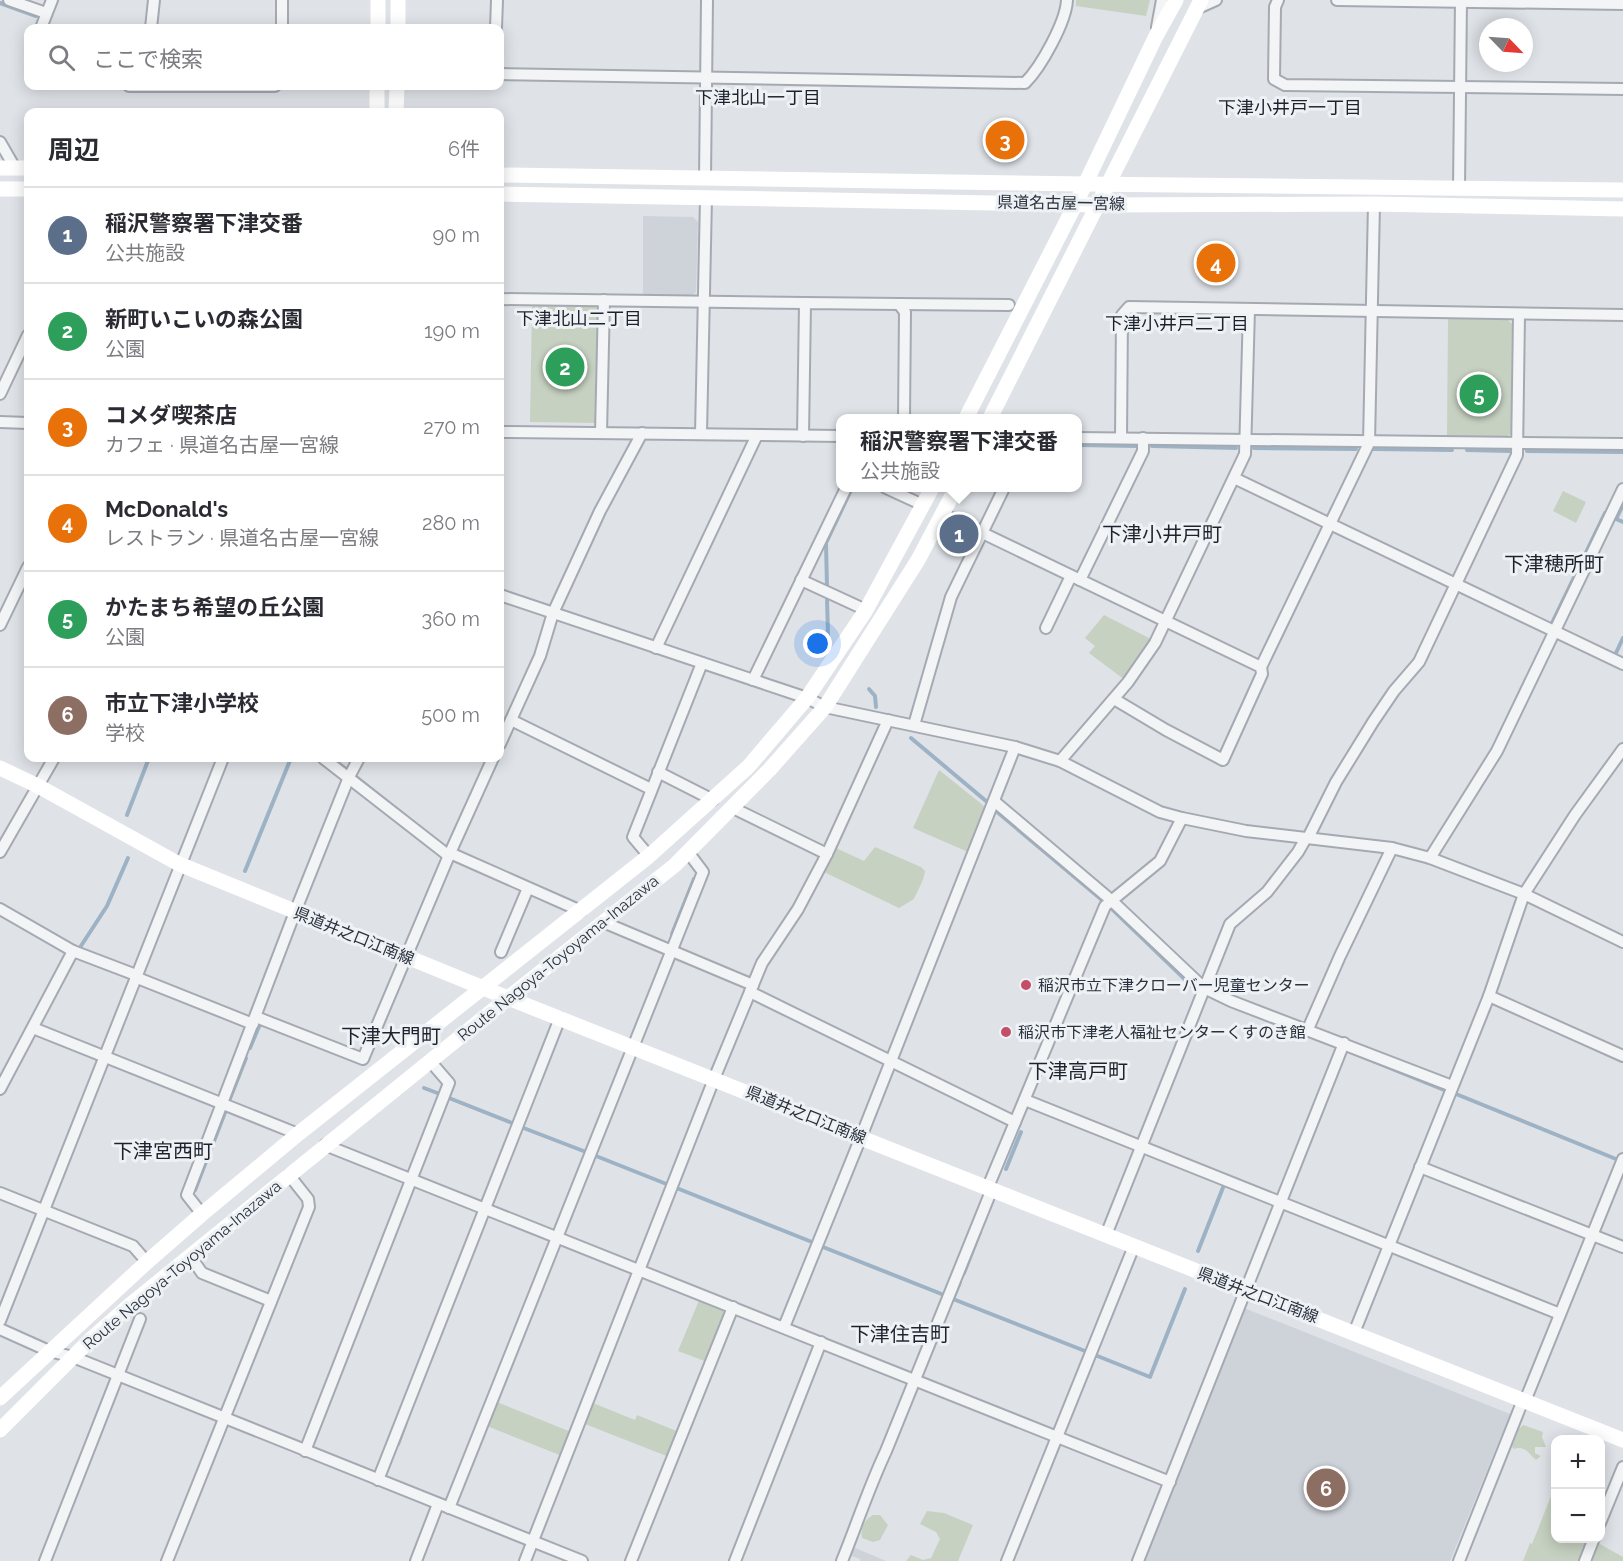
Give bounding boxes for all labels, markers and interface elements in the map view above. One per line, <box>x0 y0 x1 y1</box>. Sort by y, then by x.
north arrow <box>1479 18 1533 72</box>
search box <box>24 24 504 90</box>
icon: search <box>45 41 78 74</box>
text: ここで検索 <box>93 46 203 72</box>
district label: 下津北山一丁目 <box>695 87 821 108</box>
district label: 下津小井戸一丁目 <box>1218 97 1362 118</box>
pin: 3 <box>986 118 1024 162</box>
text: 周辺 <box>48 135 100 165</box>
text: 6件 <box>448 137 480 161</box>
street label: 県道名古屋一宮線 <box>997 192 1125 214</box>
text: 稲沢警察署下津交番 <box>105 210 303 236</box>
text: 1 <box>63 223 72 247</box>
text: 90 m <box>433 223 480 247</box>
pin: 4 <box>1196 240 1236 286</box>
text: 公共施設 <box>105 241 185 265</box>
text: 新町いこいの森公園 <box>105 306 303 332</box>
district label: 下津北山二丁目 <box>516 308 642 329</box>
district label: 下津小井戸二丁目 <box>1105 313 1249 334</box>
text: 2 <box>62 319 73 343</box>
text: 190 m <box>424 319 480 343</box>
text: 公園 <box>105 337 145 361</box>
pin: 2 <box>546 344 584 389</box>
pin: 5 <box>1460 372 1498 416</box>
text: コメダ喫茶店 <box>105 402 237 428</box>
popup <box>836 414 1082 492</box>
text: 3 <box>62 415 73 439</box>
text: 270 m <box>423 415 480 439</box>
text: 稲沢警察署下津交番 <box>860 428 1058 454</box>
text: カフェ · 県道名古屋一宮線 <box>105 433 339 457</box>
text: 公共施設 <box>860 459 940 483</box>
text: McDonald's <box>105 496 228 522</box>
text: 4 <box>62 511 73 535</box>
text: 280 m <box>422 511 480 535</box>
pin: 1 <box>940 512 978 556</box>
district label: 下津小井戸町 <box>1102 522 1222 546</box>
text: レストラン · 県道名古屋一宮線 <box>105 526 379 550</box>
district label: 下津穂所町 <box>1504 552 1604 576</box>
text: かたまち希望の丘公園 <box>105 594 324 620</box>
text: 5 <box>62 607 73 631</box>
text: 360 m <box>422 607 480 631</box>
text: 公園 <box>105 625 145 649</box>
your location <box>803 629 832 658</box>
text: 市立下津小学校 <box>105 690 259 716</box>
text: 6 <box>61 703 74 727</box>
text: 500 m <box>421 703 480 727</box>
text: 学校 <box>105 721 145 745</box>
street label: Route Nagoya-Toyoyama-Inazawa <box>454 871 662 1045</box>
street label: 県道井之口江南線 <box>291 903 417 969</box>
place label: 稲沢市立下津クローバー児童センター <box>1038 976 1310 995</box>
marker: 稲沢市立下津クローバー児童センター <box>1019 978 1033 992</box>
place label: 稲沢市下津老人福祉センターくすのき館 <box>1018 1023 1306 1042</box>
district label: 下津大門町 <box>341 1024 441 1048</box>
marker: 稲沢市下津老人福祉センターくすのき館 <box>999 1025 1013 1039</box>
district label: 下津高戸町 <box>1028 1059 1128 1083</box>
street label: 県道井之口江南線 <box>743 1082 869 1148</box>
district label: 下津宮西町 <box>113 1139 213 1163</box>
street label: Route Nagoya-Toyoyama-Inazawa <box>79 1176 285 1354</box>
street label: 県道井之口江南線 <box>1195 1263 1321 1327</box>
district label: 下津住吉町 <box>850 1322 950 1346</box>
map controls <box>1551 1435 1605 1543</box>
button: + <box>1551 1435 1605 1489</box>
pin: 6 <box>1306 1466 1346 1510</box>
button: − <box>1551 1489 1605 1543</box>

